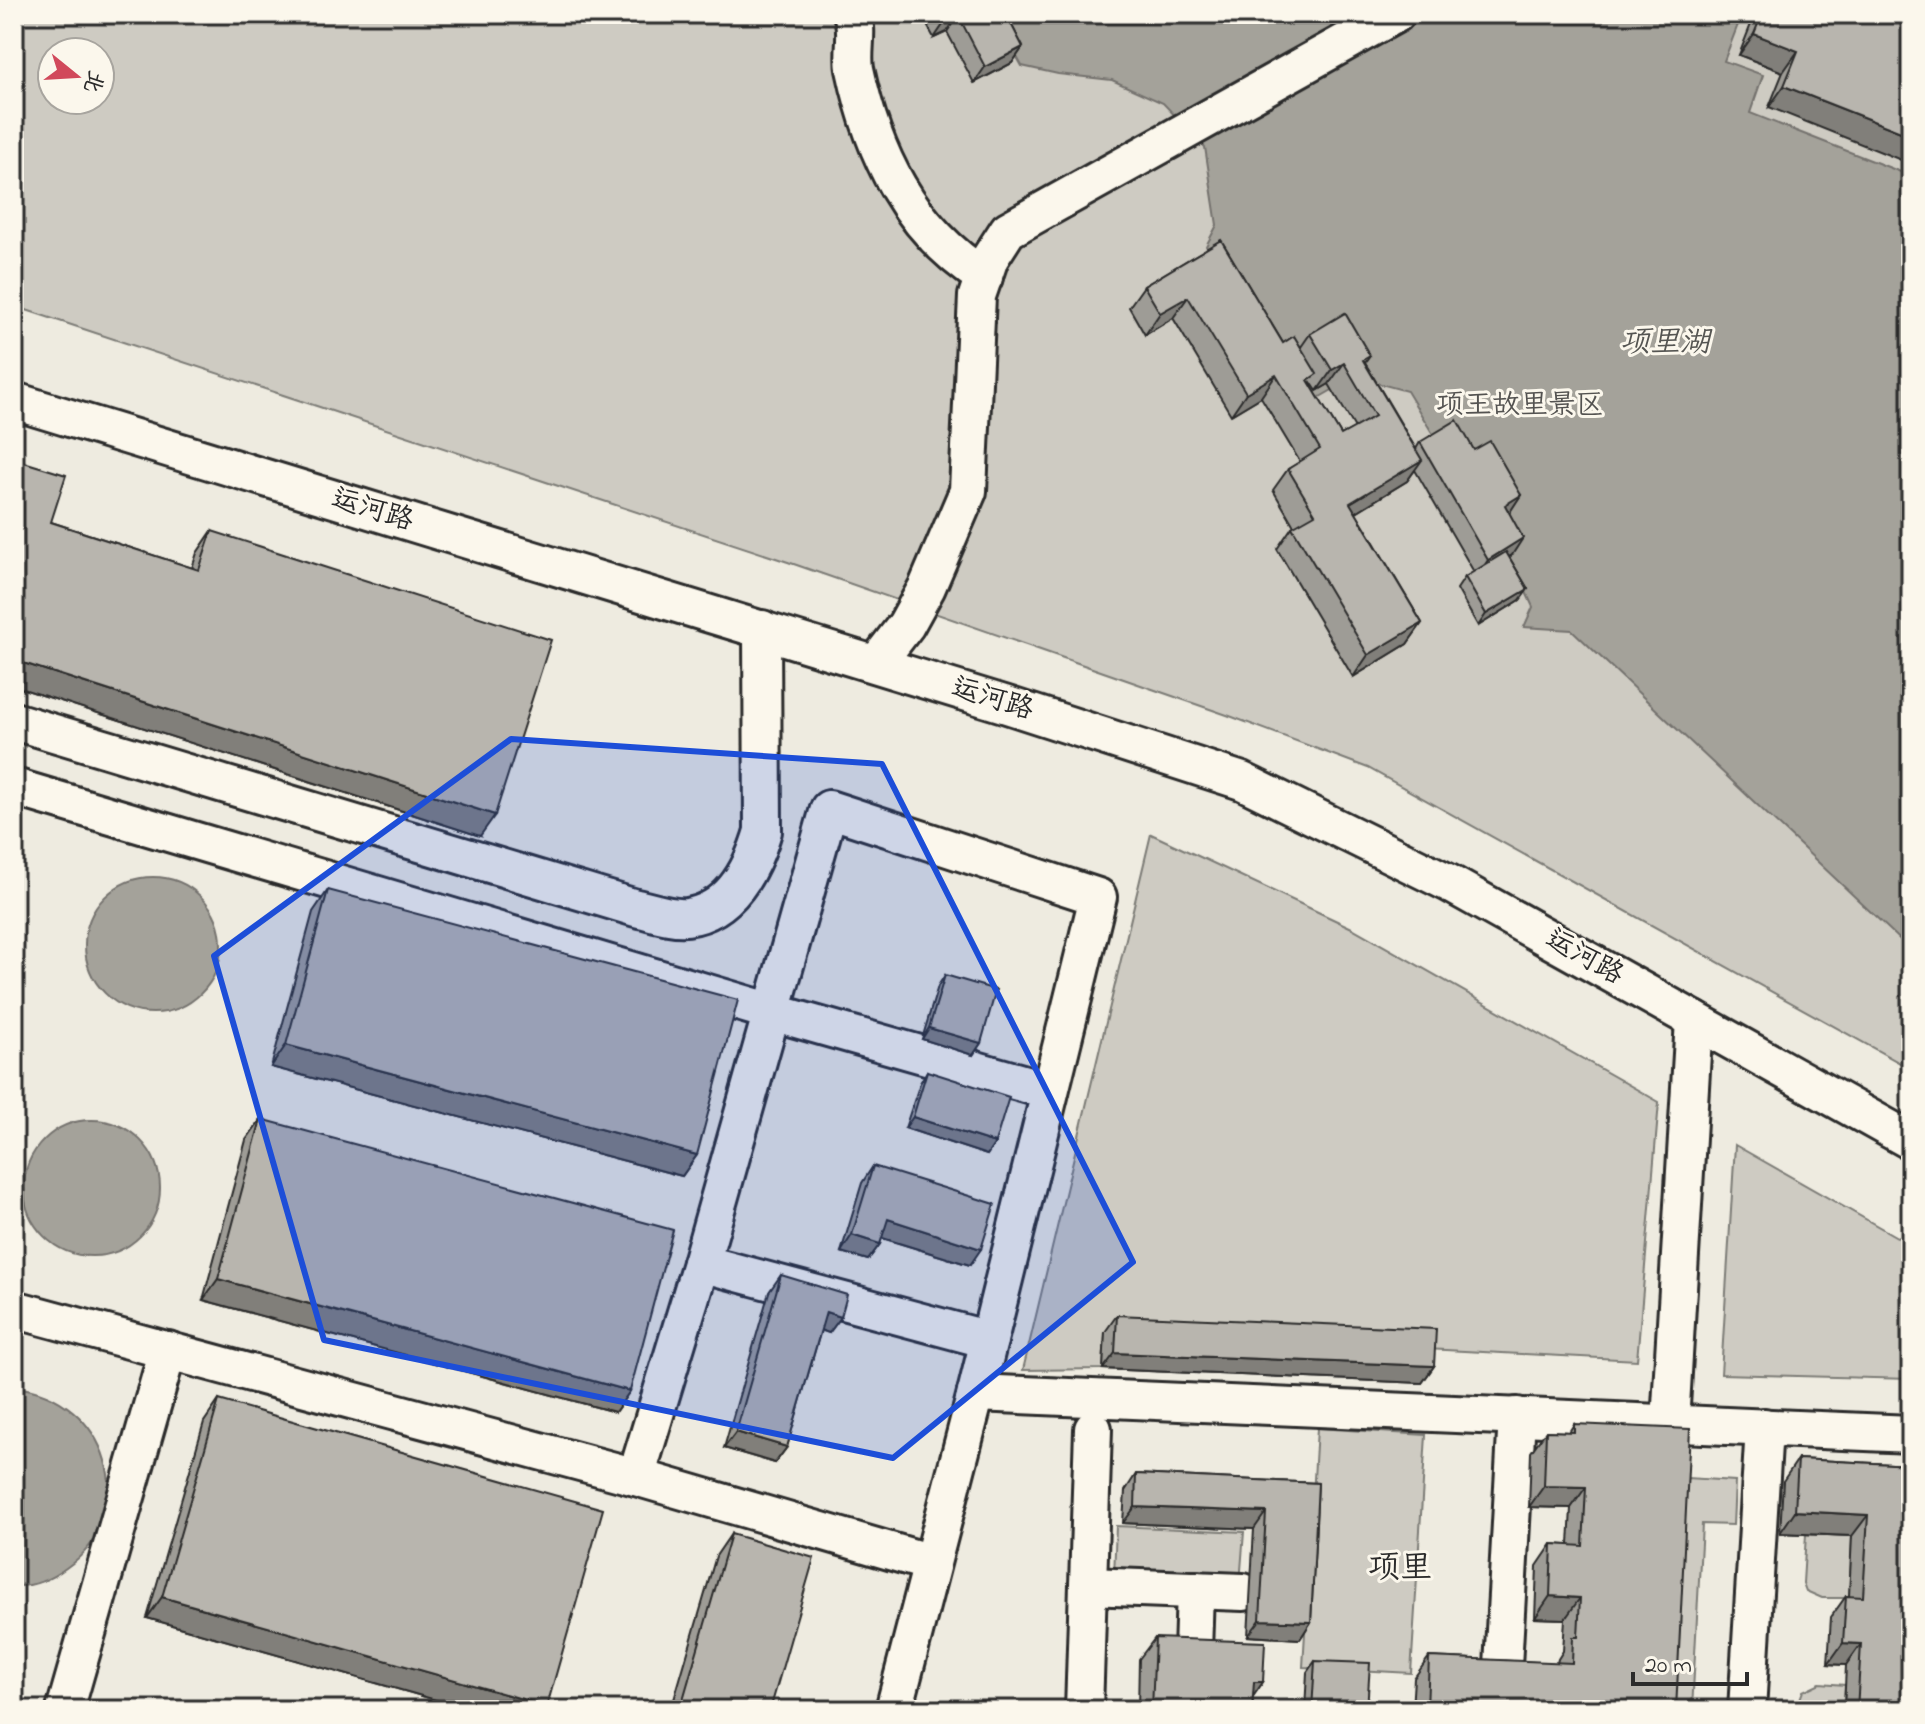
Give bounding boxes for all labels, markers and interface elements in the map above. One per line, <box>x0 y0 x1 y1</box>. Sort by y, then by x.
north arrow <box>36 36 116 116</box>
text: 北 <box>74 66 111 97</box>
water label: 项里湖 <box>1620 322 1713 366</box>
park label: 项王故里景区 <box>1436 386 1604 427</box>
street label: 运河路 <box>326 479 418 543</box>
street label: 运河路 <box>946 668 1038 732</box>
street label: 运河路 <box>1537 920 1631 996</box>
district label: 项里 <box>1368 1546 1432 1593</box>
scale bar <box>1633 1636 1747 1686</box>
text: 20 m <box>1645 1649 1692 1684</box>

